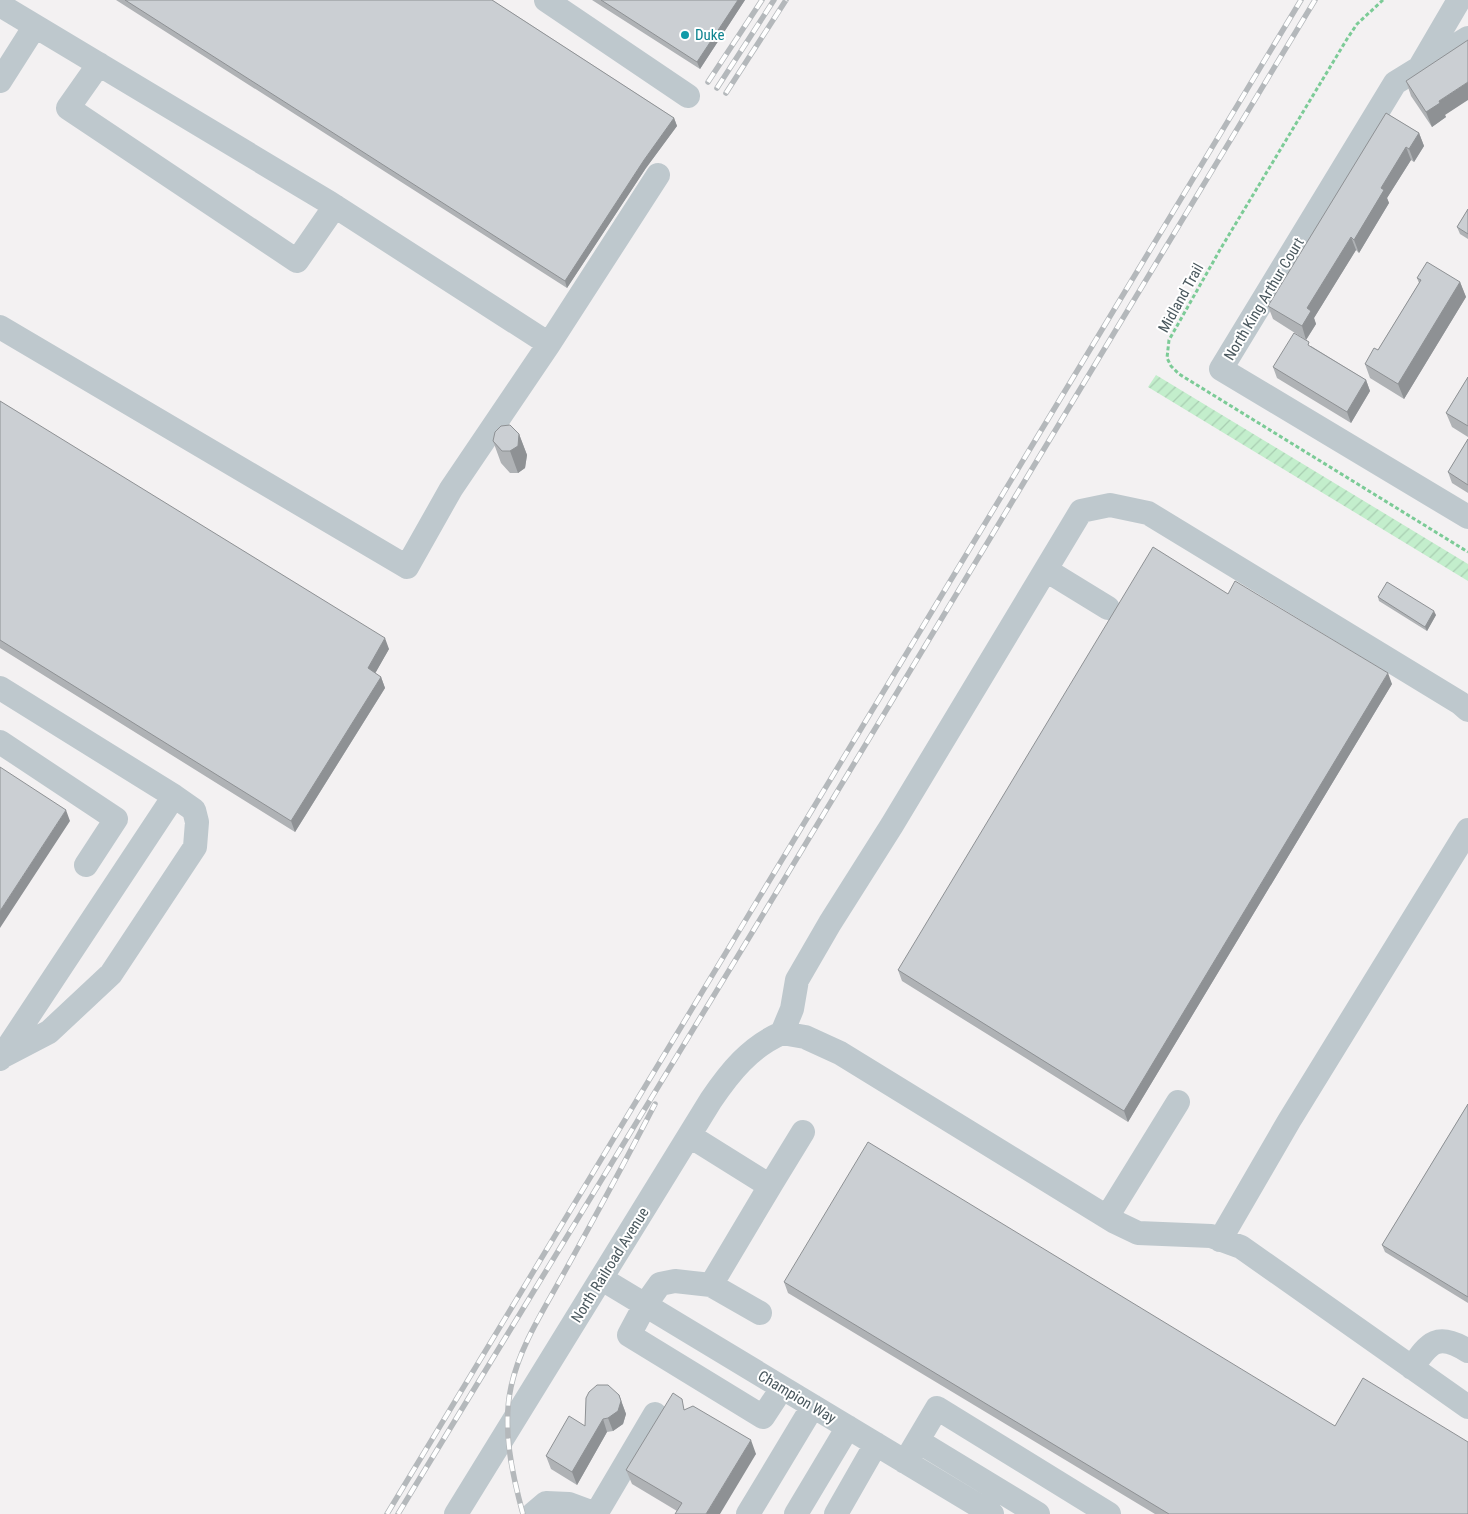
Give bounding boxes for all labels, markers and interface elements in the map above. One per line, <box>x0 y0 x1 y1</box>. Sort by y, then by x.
place label: Duke <box>695 26 724 44</box>
marker: Duke <box>679 29 691 41</box>
street label: North King Arthur Court <box>1220 234 1308 364</box>
street label: Midland Trail <box>1155 260 1207 336</box>
street label: North Railroad Avenue <box>567 1204 653 1326</box>
street label: Champion Way <box>755 1367 839 1427</box>

